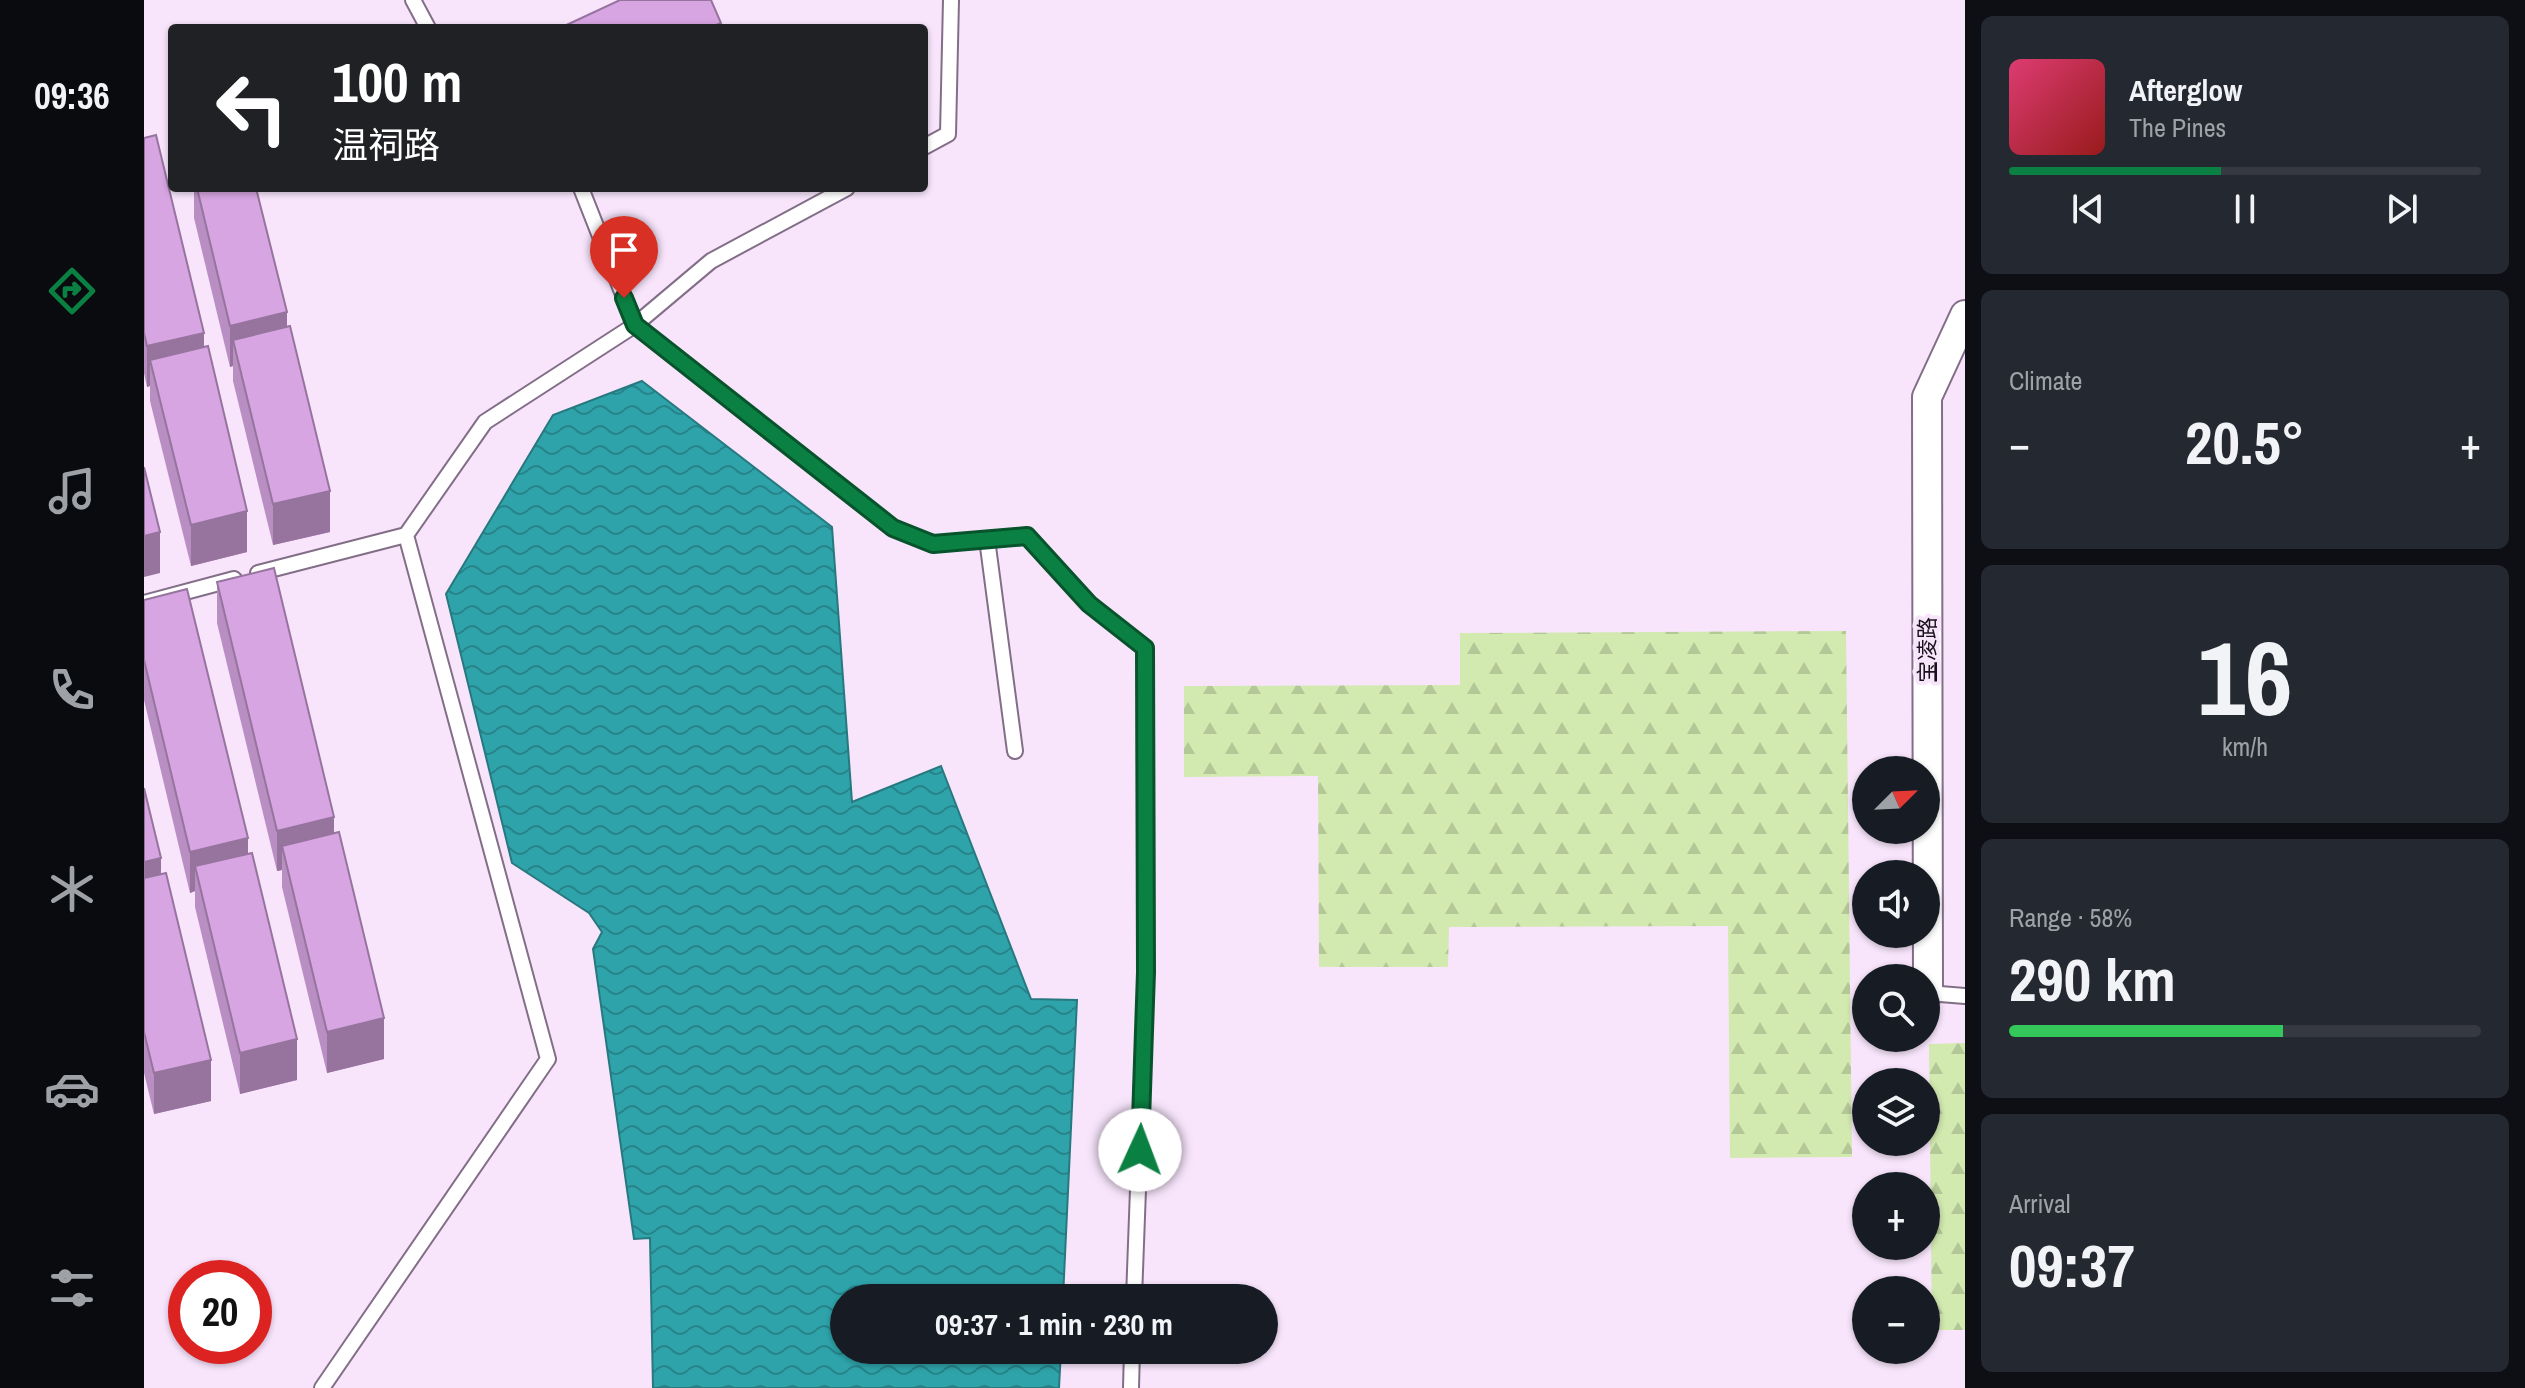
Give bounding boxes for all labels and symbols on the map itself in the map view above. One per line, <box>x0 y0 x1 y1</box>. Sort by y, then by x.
pin <box>590 216 658 298</box>
street label: 宝凌路 <box>1912 617 1942 683</box>
north arrow <box>1852 756 1940 844</box>
position arrow <box>1098 1108 1182 1192</box>
speed limit sign: 20 <box>168 1260 272 1364</box>

